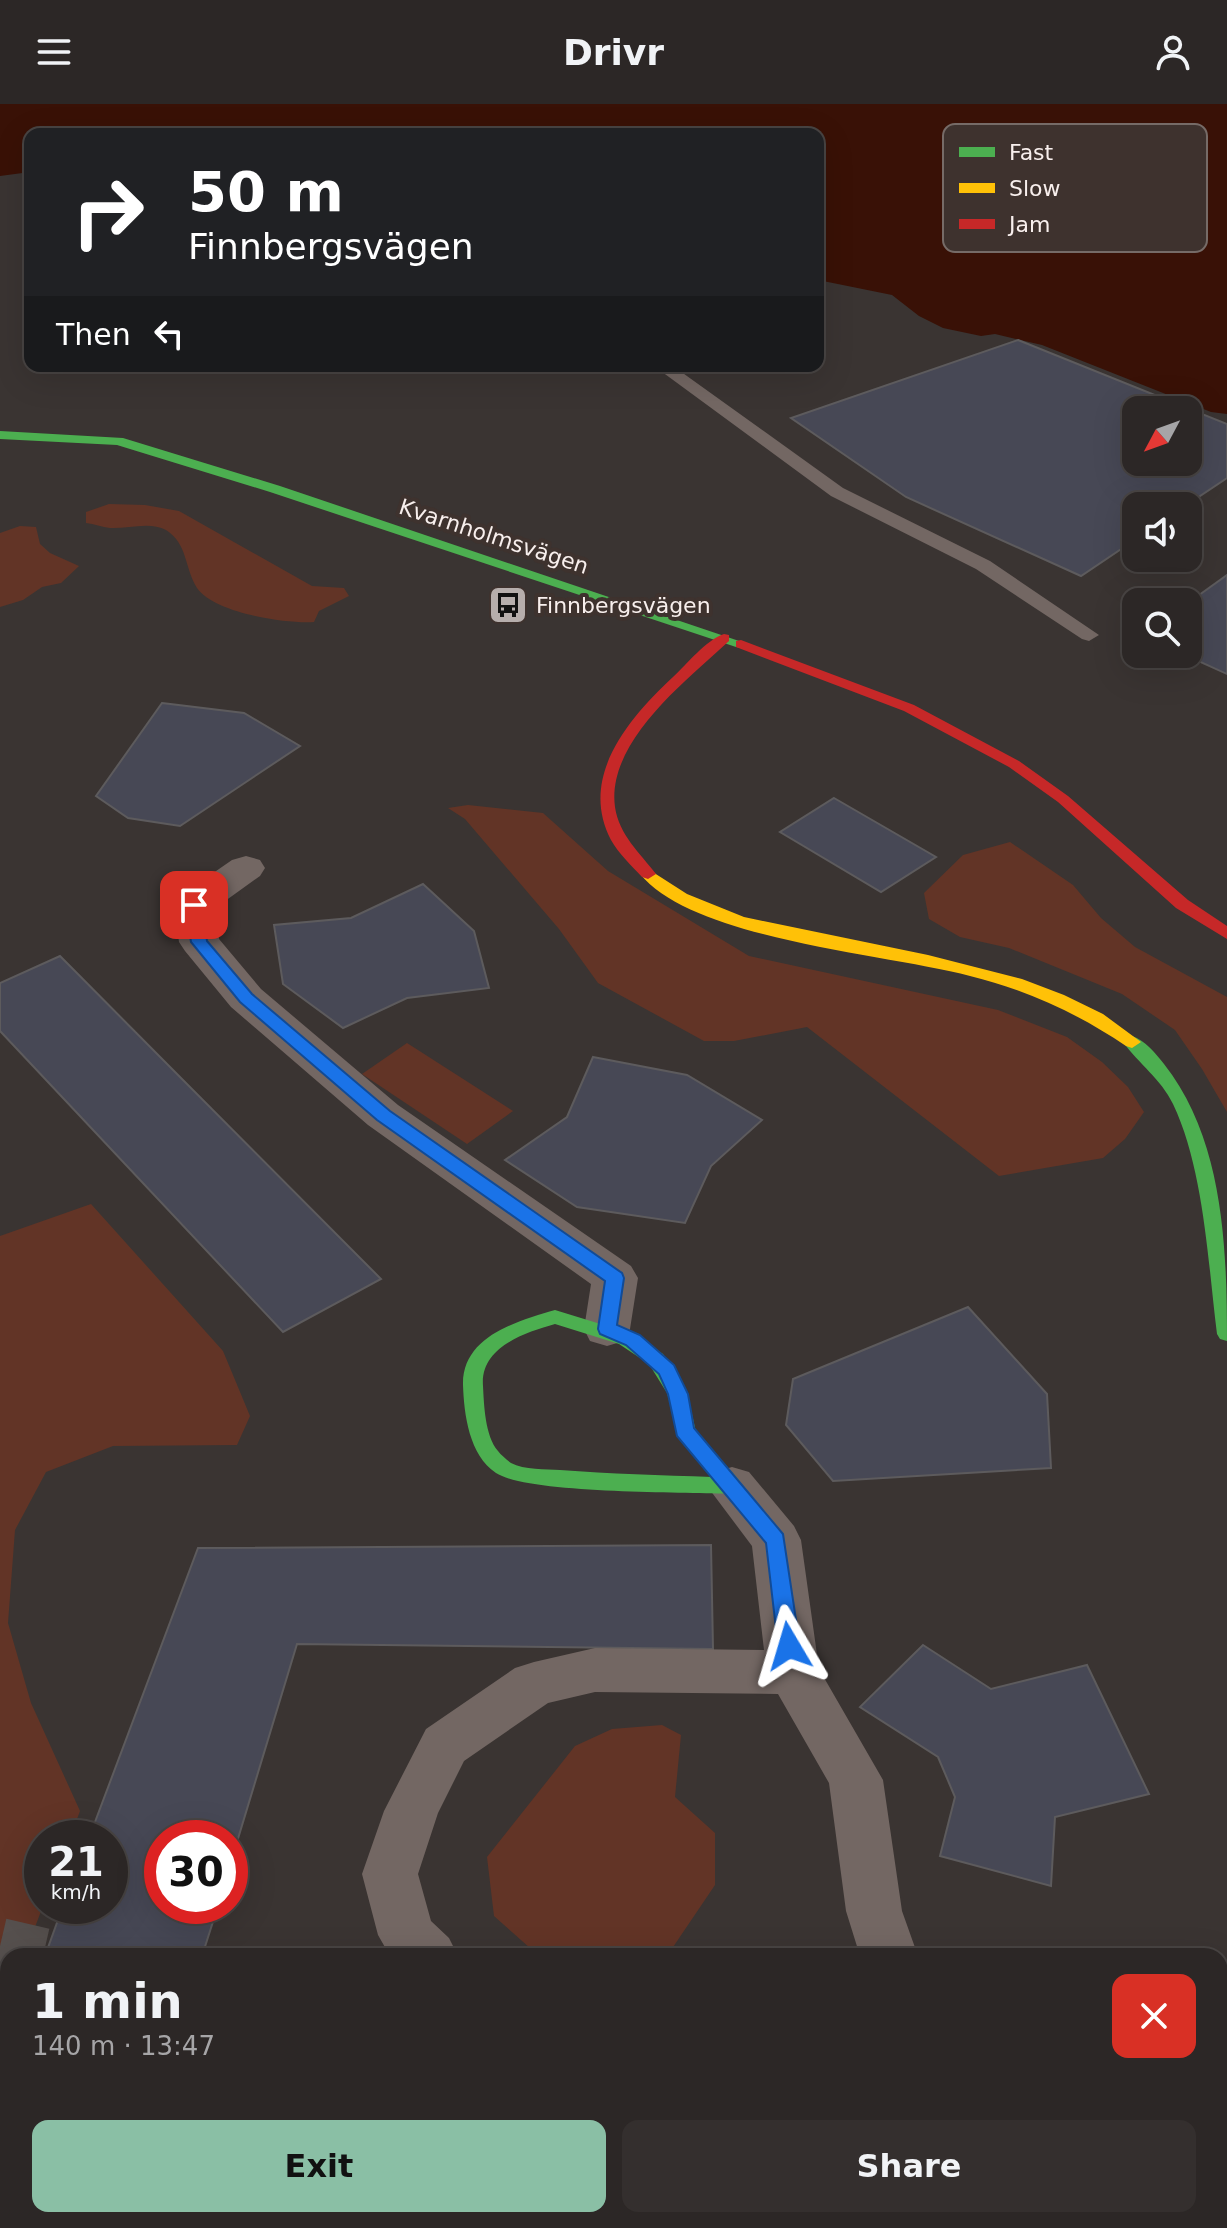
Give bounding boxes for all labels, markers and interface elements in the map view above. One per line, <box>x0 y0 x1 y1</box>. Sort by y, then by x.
icon: menu <box>32 30 76 74</box>
icon: person <box>1151 30 1195 74</box>
text: Drivr <box>563 32 664 73</box>
legend <box>943 124 1207 252</box>
text: Fast <box>1009 140 1054 165</box>
text: 50 m <box>188 159 344 224</box>
icon: right <box>56 160 160 264</box>
text: Slow <box>1009 176 1061 201</box>
text: Jam <box>1007 212 1050 237</box>
text: Finnbergsvägen <box>188 226 474 267</box>
icon: left <box>147 312 191 356</box>
text: Then <box>56 317 131 352</box>
north arrow <box>1122 396 1202 476</box>
map controls <box>1122 396 1202 668</box>
button: sound <box>1122 492 1202 572</box>
street label: Kvarnholmsvägen <box>396 494 592 579</box>
bus stop icon: Finnbergsvägen <box>487 584 529 626</box>
button: search <box>1122 588 1202 668</box>
place label: Finnbergsvägen <box>536 593 711 618</box>
pin <box>160 871 228 939</box>
icon: arrive <box>172 883 216 927</box>
position arrow <box>747 1604 831 1688</box>
speed limit sign: 30 <box>144 1820 248 1924</box>
text: 21 <box>48 1839 104 1885</box>
text: km/h <box>51 1880 101 1904</box>
text: 1 min <box>32 1973 183 2029</box>
button: close <box>1112 1974 1196 2058</box>
text: 140 m · 13:47 <box>32 2031 215 2061</box>
button: Exit <box>32 2120 606 2212</box>
button: Share <box>622 2120 1196 2212</box>

